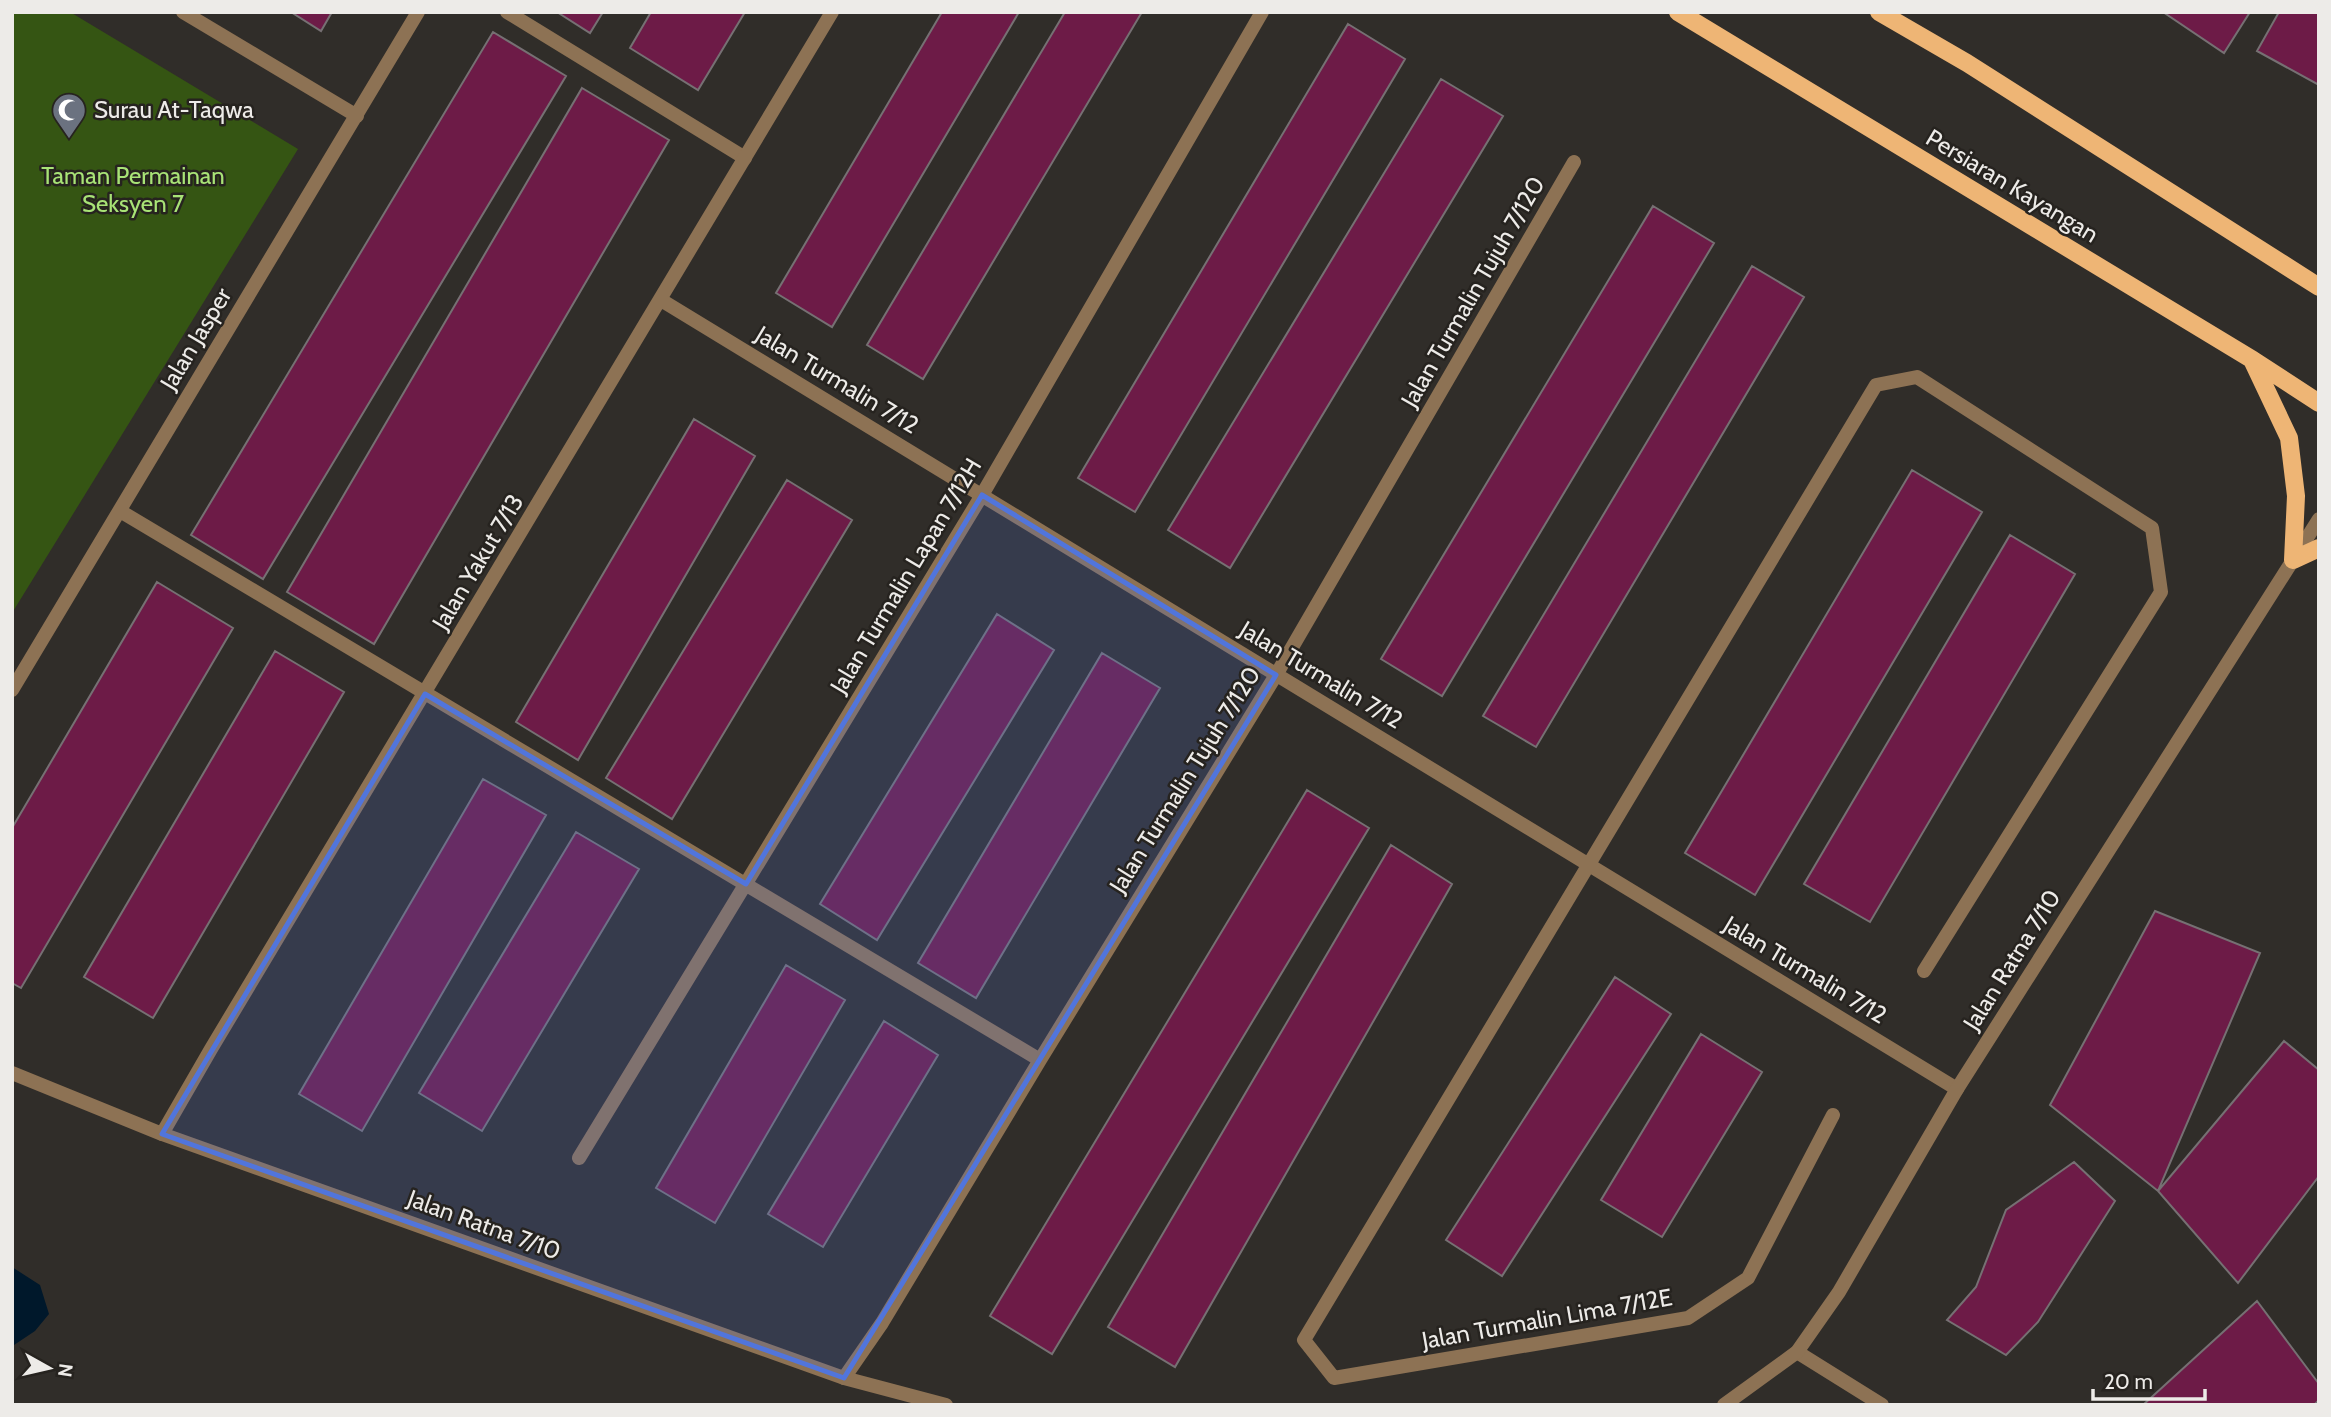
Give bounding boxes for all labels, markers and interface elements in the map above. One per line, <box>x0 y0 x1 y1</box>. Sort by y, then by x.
mosque icon: Surau At-Taqwa <box>50 91 88 140</box>
place label: Surau At-Taqwa <box>94 95 254 124</box>
street label: Persiaran Kayangan <box>1921 123 2104 248</box>
park label: Taman Permainan Seksyen 7 <box>41 161 225 218</box>
street label: Jalan Turmalin Tujuh 7/120 <box>1394 171 1550 413</box>
street label: Jalan Jasper <box>153 282 238 396</box>
street label: Jalan Turmalin 7/12 <box>750 319 924 440</box>
street label: Jalan Turmalin Lapan 7/12H <box>823 453 987 700</box>
street label: Jalan Yakut 7/13 <box>425 489 529 636</box>
street label: Jalan Turmalin 7/12 <box>1234 614 1408 735</box>
street label: Jalan Turmalin Tujuh 7/120 <box>1102 661 1266 899</box>
street label: Jalan Ratna 7/10 <box>1956 884 2066 1036</box>
street label: Jalan Turmalin 7/12 <box>1718 909 1892 1030</box>
street label: Jalan Ratna 7/10 <box>403 1183 565 1266</box>
street label: Jalan Turmalin Lima 7/12E <box>1419 1282 1674 1355</box>
north arrow <box>14 1333 84 1403</box>
scale bar <box>2093 1358 2205 1402</box>
text: N <box>53 1362 78 1379</box>
text: 20 m <box>2104 1369 2153 1394</box>

